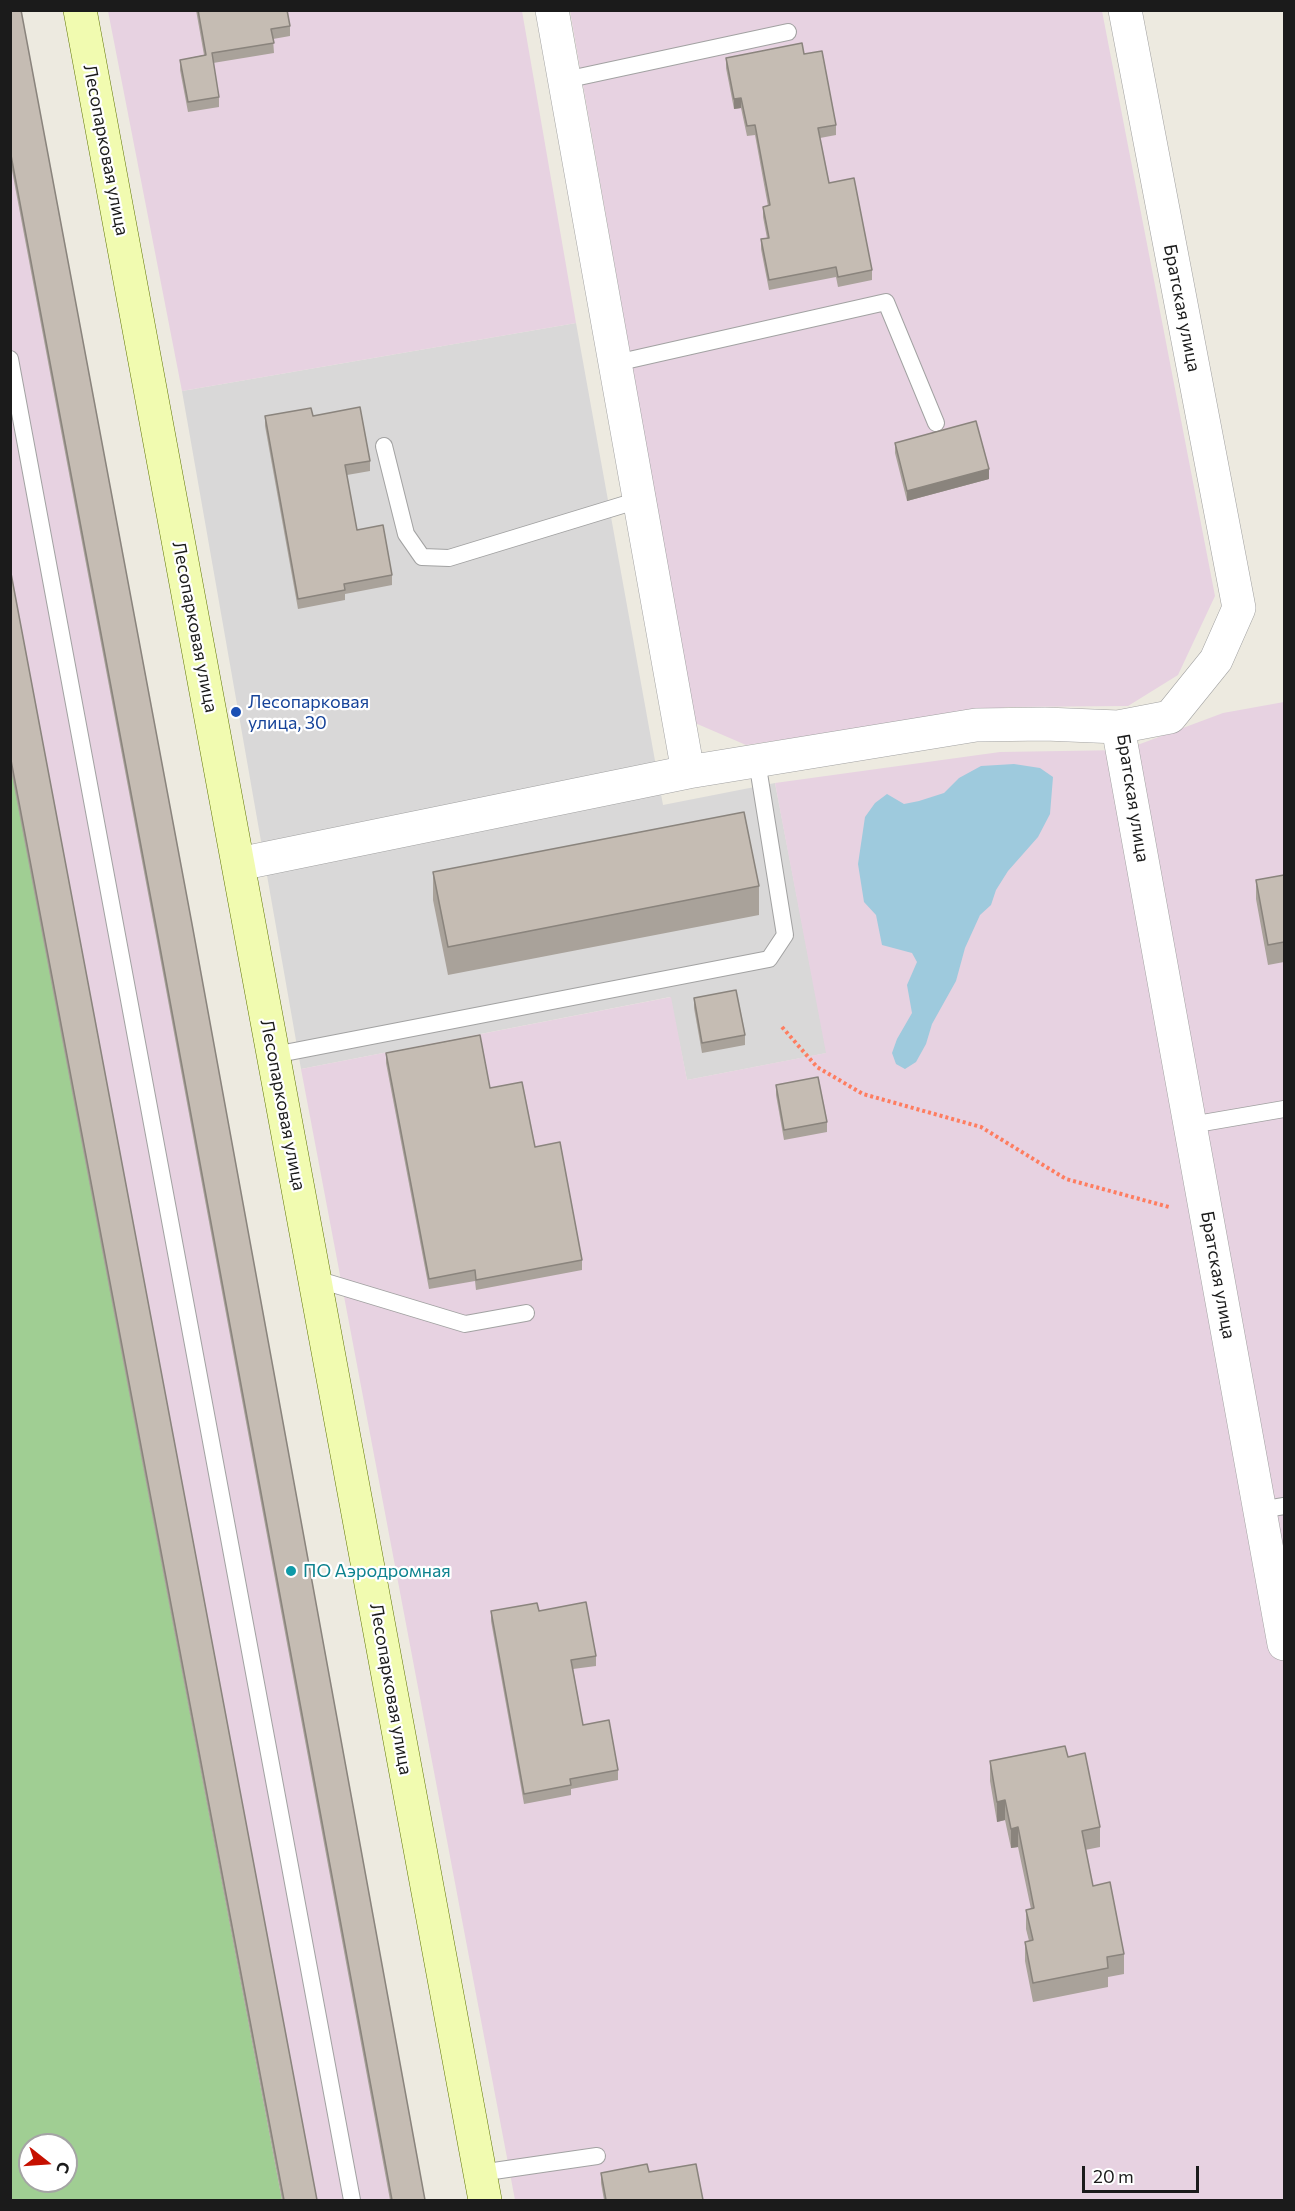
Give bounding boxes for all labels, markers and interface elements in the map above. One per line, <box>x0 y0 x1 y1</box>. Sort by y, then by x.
street label: Лесопарковая улица <box>79 63 133 237</box>
street label: Братская улица <box>1159 242 1205 374</box>
street label: Лесопарковая улица <box>168 540 222 714</box>
place label: Лесопарковая улица, 30 <box>248 691 369 734</box>
marker: Лесопарковая улица, 30 <box>229 705 243 719</box>
street label: Братская улица <box>1112 732 1154 864</box>
street label: Лесопарковая улица <box>256 1018 310 1192</box>
street label: Братская улица <box>1196 1209 1240 1341</box>
place label: ПО Аэродромная <box>303 1560 451 1582</box>
marker: ПО Аэродромная <box>284 1564 298 1578</box>
street label: Лесопарковая улица <box>365 1602 417 1776</box>
north arrow <box>18 2133 78 2193</box>
scale bar <box>1085 2154 1202 2192</box>
text: С <box>53 2160 74 2176</box>
text: 20 m <box>1093 2165 1134 2187</box>

